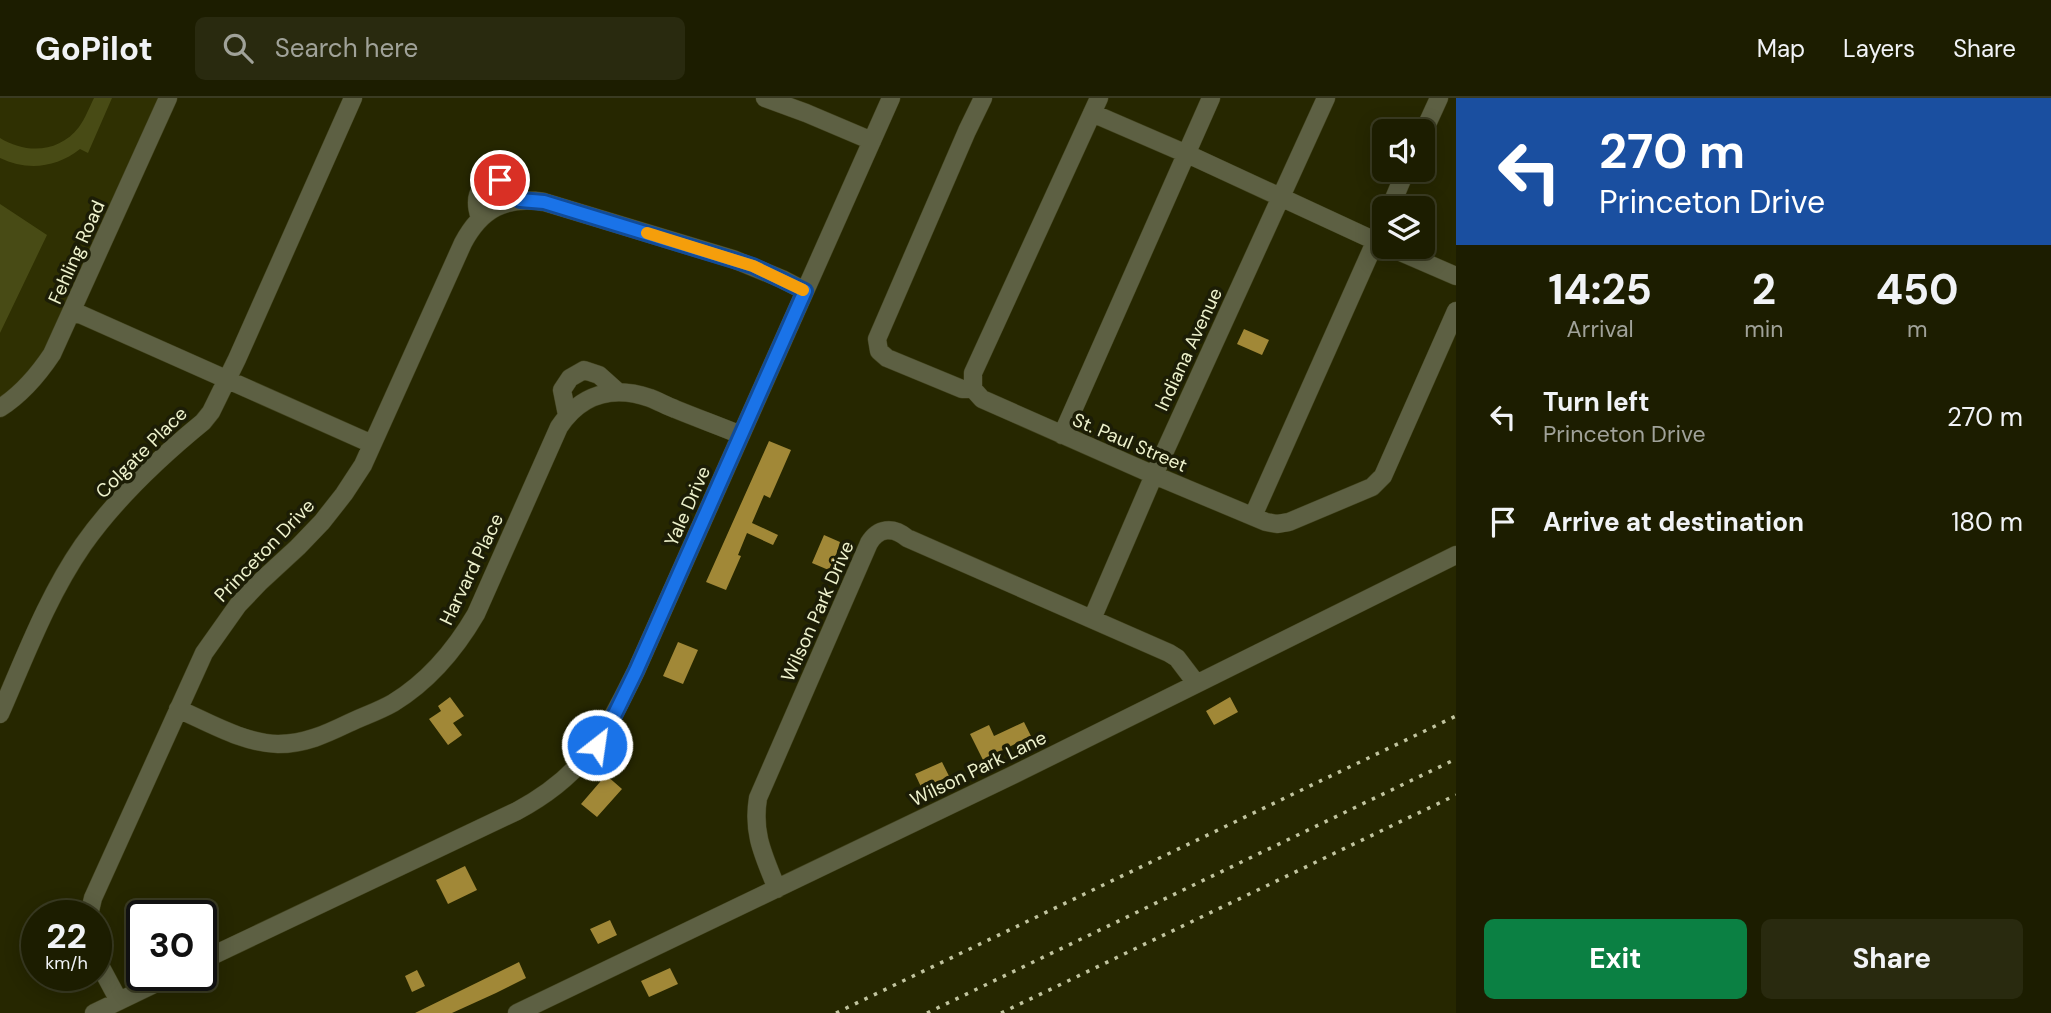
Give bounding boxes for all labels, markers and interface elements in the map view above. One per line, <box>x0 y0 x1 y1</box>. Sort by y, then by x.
search box <box>195 17 685 80</box>
text: GoPilot <box>35 27 153 70</box>
icon: search <box>219 29 257 67</box>
text: Search here <box>275 31 418 65</box>
text: Map <box>1757 33 1805 64</box>
text: Layers <box>1843 33 1915 64</box>
text: Share <box>1953 33 2016 64</box>
map controls <box>1372 119 1435 259</box>
button: sound <box>1372 119 1435 182</box>
text: 270 m <box>1599 119 1745 183</box>
icon: left <box>1484 126 1575 217</box>
pin <box>470 150 530 210</box>
icon: arrive <box>481 161 519 199</box>
text: Princeton Drive <box>1599 181 1825 223</box>
street label: Fehling Road <box>42 196 110 308</box>
button: layers <box>1372 196 1435 259</box>
text: 14:25 <box>1548 262 1652 317</box>
text: 2 <box>1752 262 1776 317</box>
text: 450 <box>1876 262 1959 317</box>
street label: Indiana Avenue <box>1149 284 1228 415</box>
text: Arrival <box>1567 314 1634 344</box>
text: min <box>1744 314 1783 344</box>
text: m <box>1907 314 1927 344</box>
text: Turn left <box>1543 385 1650 419</box>
icon: left <box>1484 398 1522 436</box>
text: 270 m <box>1947 400 2023 434</box>
street label: Colgate Place <box>90 401 193 504</box>
street label: St. Paul Street <box>1069 407 1191 478</box>
text: Princeton Drive <box>1543 419 1706 449</box>
street label: Yale Drive <box>659 462 716 550</box>
street label: Princeton Drive <box>209 493 320 607</box>
icon: arrive <box>1484 503 1522 541</box>
text: Arrive at destination <box>1543 505 1804 539</box>
text: 180 m <box>1951 505 2023 539</box>
street label: Harvard Place <box>434 509 509 629</box>
street label: Wilson Park Drive <box>775 537 860 686</box>
position arrow <box>560 708 634 782</box>
street label: Wilson Park Lane <box>906 725 1050 812</box>
speed limit sign: 30 <box>126 900 217 991</box>
text: 22 <box>46 913 87 959</box>
button: Exit <box>1484 919 1747 999</box>
button: Share <box>1761 919 2023 999</box>
text: km/h <box>45 951 88 975</box>

